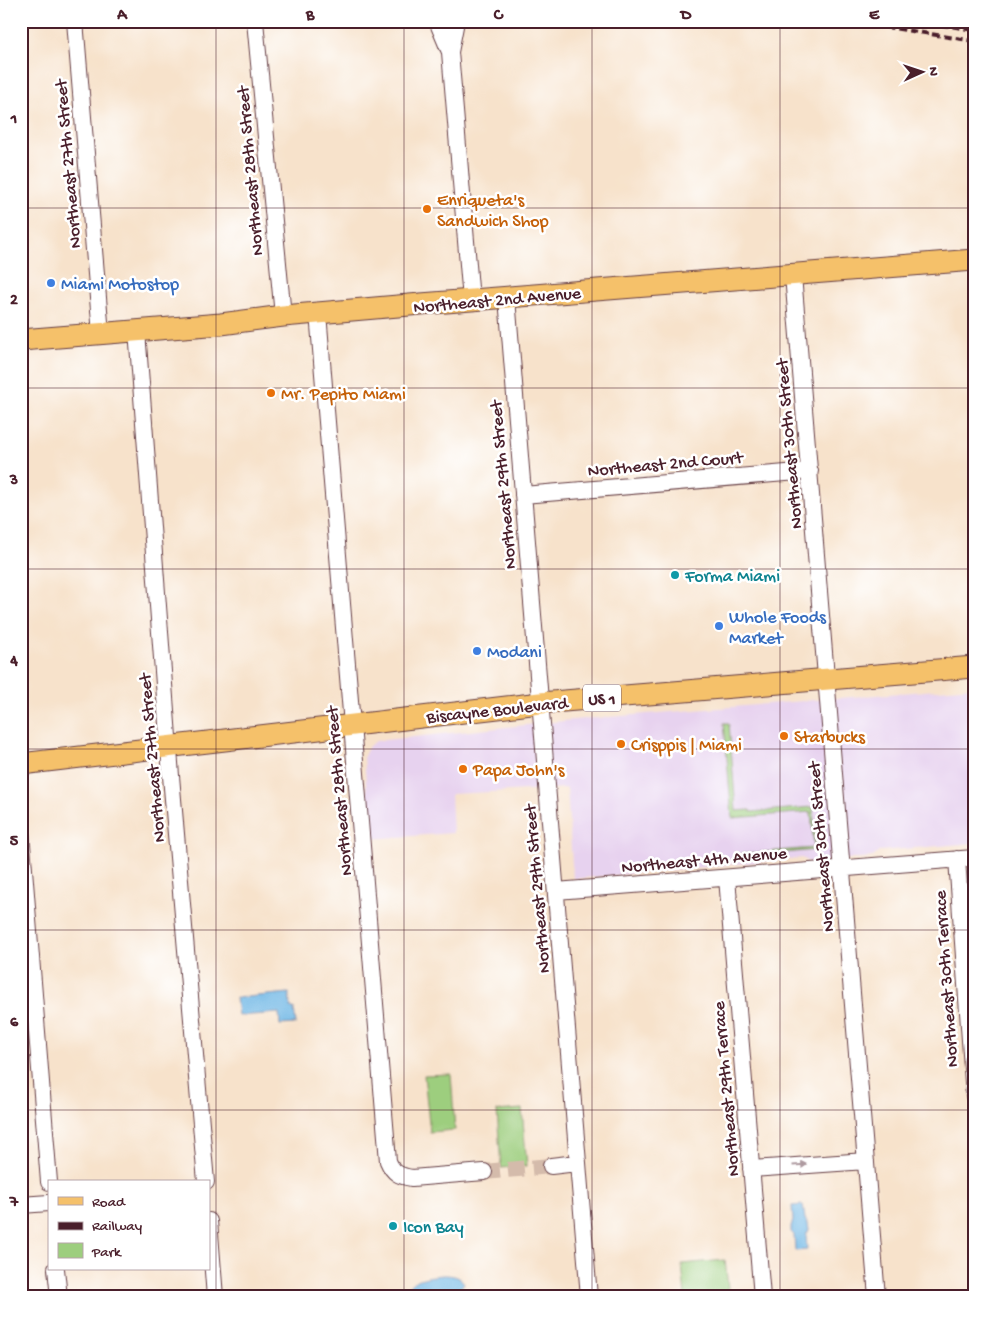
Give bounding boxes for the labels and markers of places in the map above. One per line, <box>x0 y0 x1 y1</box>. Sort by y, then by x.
place label: Enriqueta's Sandwich Shop <box>437 191 549 233</box>
marker: Enriqueta's Sandwich Shop <box>421 203 433 215</box>
place label: Miami Motostop <box>61 275 179 296</box>
marker: Miami Motostop <box>45 277 57 289</box>
place label: Mr. Pepito Miami <box>281 385 406 406</box>
marker: Mr. Pepito Miami <box>265 387 277 399</box>
place label: Forma Miami <box>684 567 780 588</box>
marker: Forma Miami <box>669 569 681 581</box>
place label: Whole Foods Market <box>729 608 827 650</box>
marker: Whole Foods Market <box>713 620 725 632</box>
place label: Modani <box>487 643 542 664</box>
marker: Modani <box>471 645 483 657</box>
place label: Starbucks <box>794 728 866 749</box>
marker: Starbucks <box>778 730 790 742</box>
place label: Crisppis | Miami <box>631 736 742 757</box>
marker: Crisppis | Miami <box>615 738 627 750</box>
place label: Papa John's <box>472 761 566 782</box>
marker: Papa John's <box>457 763 469 775</box>
place label: Icon Bay <box>403 1218 464 1239</box>
marker: Icon Bay <box>387 1220 399 1232</box>

